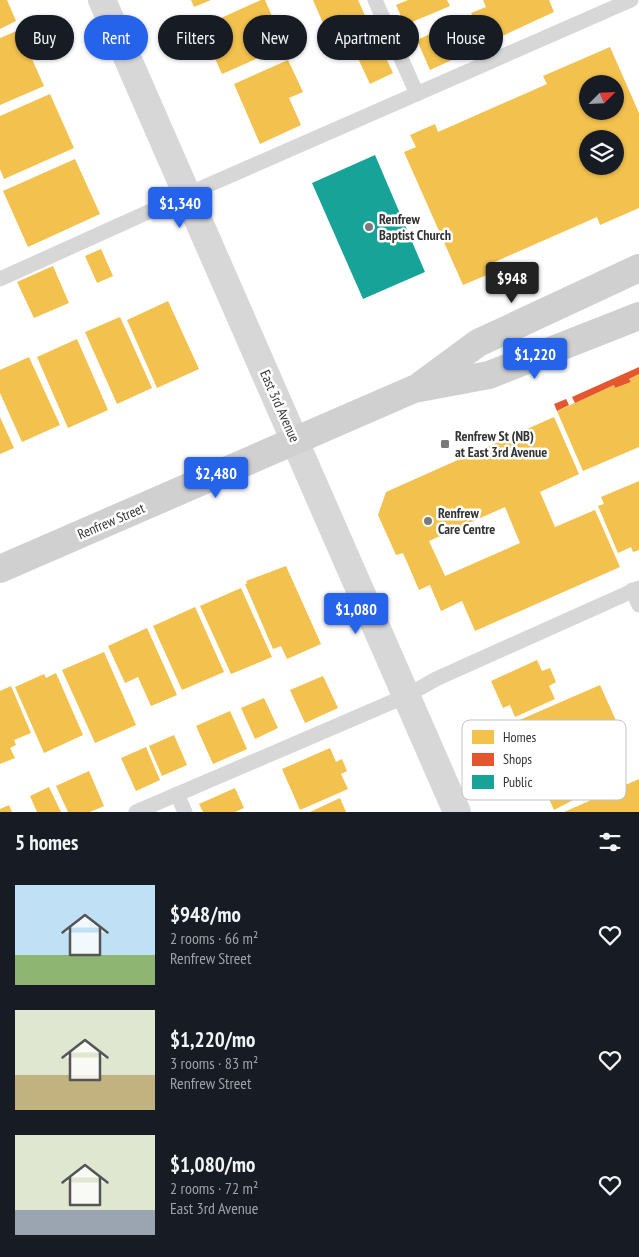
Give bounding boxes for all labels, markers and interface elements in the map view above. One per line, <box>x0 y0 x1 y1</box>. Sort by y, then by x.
chip: Buy <box>15 15 74 60</box>
chip: Rent <box>84 15 148 60</box>
chip: Filters <box>158 15 233 60</box>
chip: New <box>243 15 307 60</box>
chip: Apartment <box>317 15 419 60</box>
chip: House <box>429 15 503 60</box>
north arrow <box>579 75 624 120</box>
map controls <box>579 75 624 175</box>
button: layers <box>579 130 624 175</box>
pin: $1,340 <box>139 186 221 229</box>
text: $1,340 <box>159 193 201 213</box>
place label: Renfrew Baptist Church <box>379 210 451 244</box>
marker: Renfrew Baptist Church <box>363 221 375 233</box>
pin: $948 <box>482 262 542 304</box>
text: $948 <box>497 268 527 288</box>
pin: $1,220 <box>494 338 576 380</box>
text: $1,220 <box>514 344 556 364</box>
street label: East 3rd Avenue <box>256 367 304 445</box>
place label: Renfrew St (NB) at East 3rd Avenue <box>455 427 547 461</box>
marker: Renfrew St (NB) at East 3rd Avenue <box>439 438 451 450</box>
pin: $2,480 <box>175 456 257 499</box>
text: $2,480 <box>195 463 237 483</box>
street label: Renfrew Street <box>75 499 147 543</box>
place label: Renfrew Care Centre <box>438 504 495 538</box>
marker: Renfrew Care Centre <box>422 515 434 527</box>
pin: $1,080 <box>315 592 397 635</box>
text: $1,080 <box>335 599 377 619</box>
legend <box>462 720 626 800</box>
text: Homes <box>503 728 536 746</box>
text: Shops <box>503 750 532 768</box>
text: Public <box>503 773 532 791</box>
icon: filters <box>596 828 624 856</box>
text: 5 homes <box>15 829 78 856</box>
text: $948/mo <box>170 901 241 928</box>
icon: home <box>55 905 115 965</box>
icon: heart <box>596 921 624 949</box>
text: 2 rooms · 66 m² <box>170 928 258 948</box>
text: Renfrew Street <box>170 948 251 968</box>
text: $1,220/mo <box>170 1026 255 1053</box>
icon: home <box>55 1030 115 1090</box>
icon: heart <box>596 1046 624 1074</box>
text: 3 rooms · 83 m² <box>170 1053 258 1073</box>
text: Renfrew Street <box>170 1073 251 1093</box>
text: $1,080/mo <box>170 1151 255 1178</box>
icon: home <box>55 1155 115 1215</box>
icon: heart <box>596 1171 624 1199</box>
text: 2 rooms · 72 m² <box>170 1178 258 1198</box>
text: East 3rd Avenue <box>170 1198 258 1218</box>

